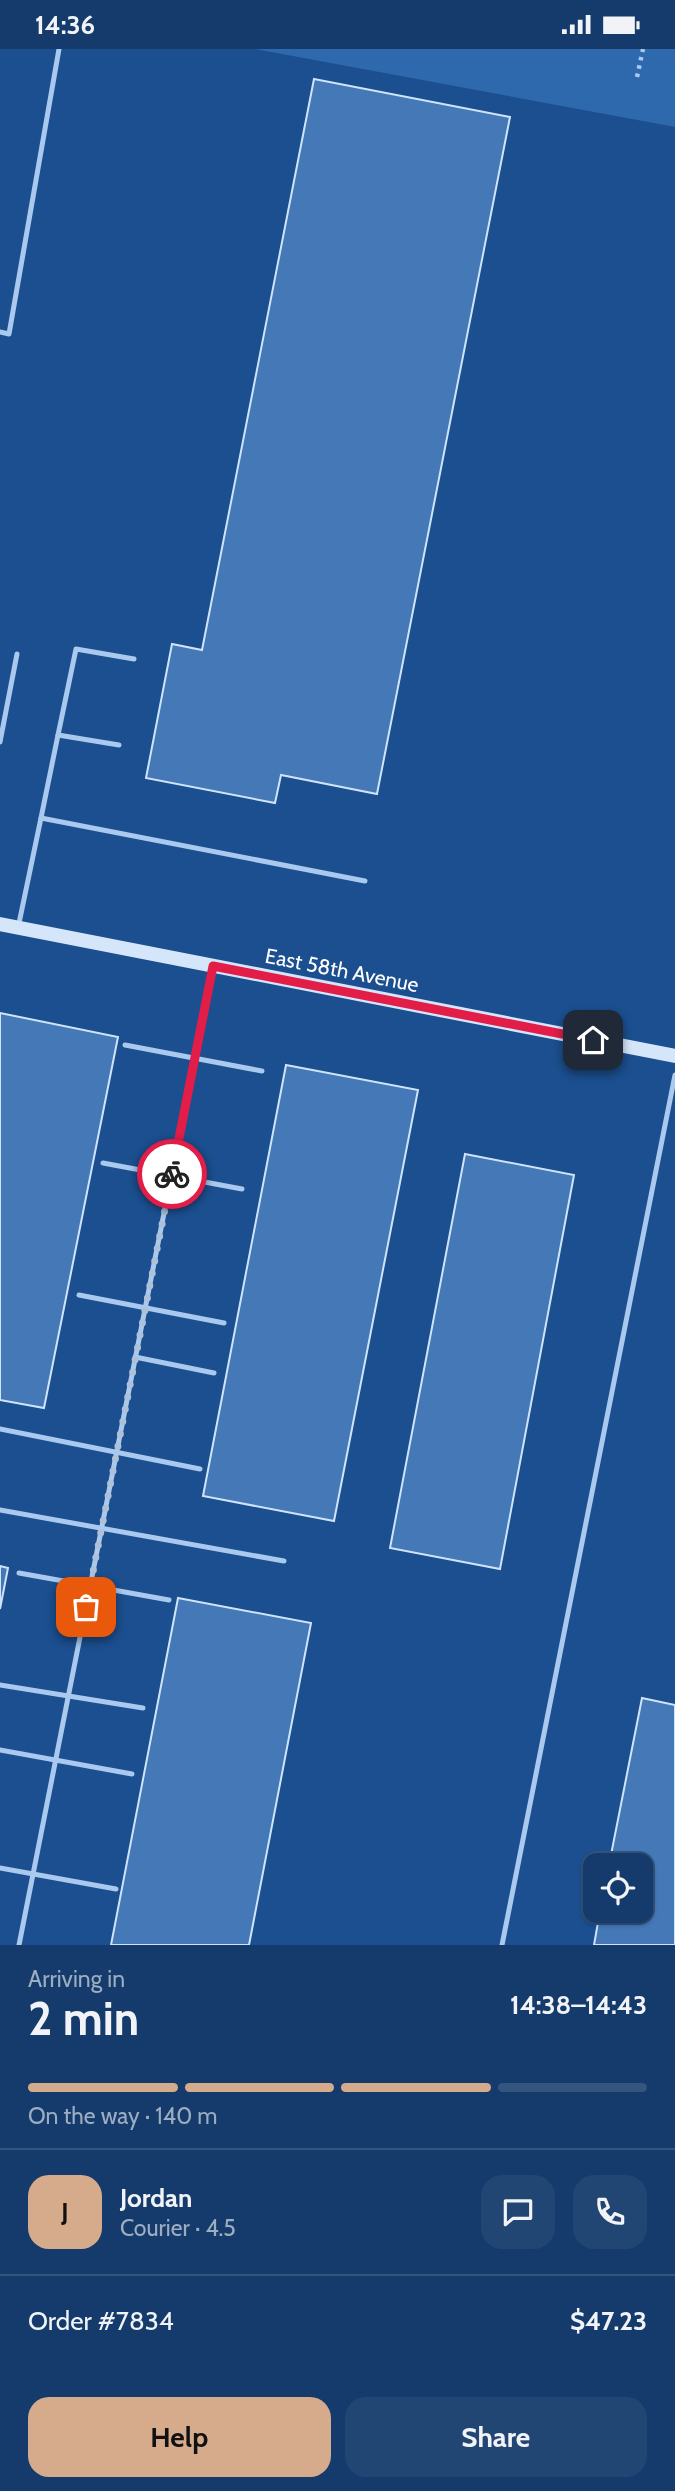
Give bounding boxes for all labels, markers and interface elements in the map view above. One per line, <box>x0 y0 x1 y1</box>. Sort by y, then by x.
text: 14:36 <box>35 9 95 41</box>
street label: East 58th Avenue <box>263 943 421 997</box>
pin <box>563 1010 623 1070</box>
icon: home <box>574 1021 612 1059</box>
courier <box>137 1139 207 1209</box>
icon: bike <box>153 1155 191 1193</box>
pin <box>56 1577 116 1637</box>
icon: bag <box>67 1588 105 1626</box>
map controls <box>583 1853 653 1923</box>
button: locate <box>583 1853 653 1923</box>
text: Arriving in <box>28 1965 125 1993</box>
text: 14:38–14:43 <box>510 1989 647 2021</box>
text: 2 min <box>28 1991 139 2047</box>
text: On the way · 140 m <box>28 2102 218 2130</box>
button: chat <box>481 2175 555 2249</box>
button: phone <box>573 2175 647 2249</box>
text: Jordan <box>120 2182 192 2214</box>
text: J <box>61 2196 69 2228</box>
text: Courier · 4.5 <box>120 2214 236 2242</box>
text: Order #7834 <box>28 2305 174 2337</box>
text: $47.23 <box>570 2305 647 2337</box>
button: Help <box>28 2397 331 2477</box>
button: Share <box>345 2397 647 2477</box>

